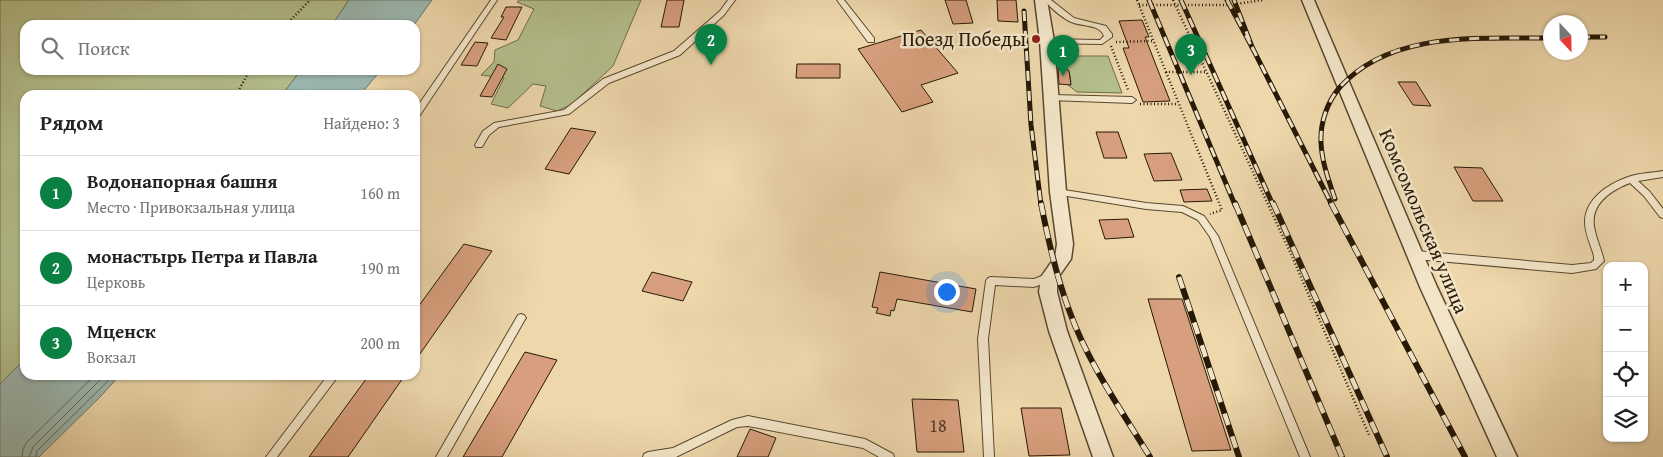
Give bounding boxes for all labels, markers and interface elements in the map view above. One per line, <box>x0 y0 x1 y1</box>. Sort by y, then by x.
north arrow <box>1543 15 1588 60</box>
search box <box>20 20 420 75</box>
pin: 2 <box>695 24 727 65</box>
place label: Поезд Победы <box>902 24 1026 53</box>
marker: Поезд Победы <box>1030 33 1042 45</box>
icon: search <box>38 34 66 62</box>
text: Поиск <box>78 34 130 62</box>
pin: 3 <box>1175 34 1207 75</box>
pin: 1 <box>1047 35 1079 76</box>
text: Рядом <box>40 107 103 138</box>
text: Найдено: 3 <box>323 111 400 135</box>
street label: Комсомольская улица <box>1372 124 1477 318</box>
text: Водонапорная башня <box>87 167 277 195</box>
text: 1 <box>52 181 60 205</box>
text: 160 m <box>360 181 400 205</box>
text: Место · Привокзальная улица <box>87 195 295 219</box>
text: монастырь Петра и Павла <box>87 242 318 270</box>
text: 2 <box>52 256 60 280</box>
text: 190 m <box>360 256 400 280</box>
map controls <box>1603 262 1648 442</box>
button: + <box>1603 262 1648 307</box>
text: Церковь <box>87 270 145 294</box>
your location <box>934 279 960 305</box>
button: − <box>1603 307 1648 352</box>
text: Мценск <box>87 317 156 345</box>
text: 3 <box>52 331 60 355</box>
text: 200 m <box>360 331 400 355</box>
text: Вокзал <box>87 345 136 369</box>
button: locate <box>1603 352 1648 397</box>
button: layers <box>1603 397 1648 442</box>
house number: 18 <box>929 412 947 439</box>

